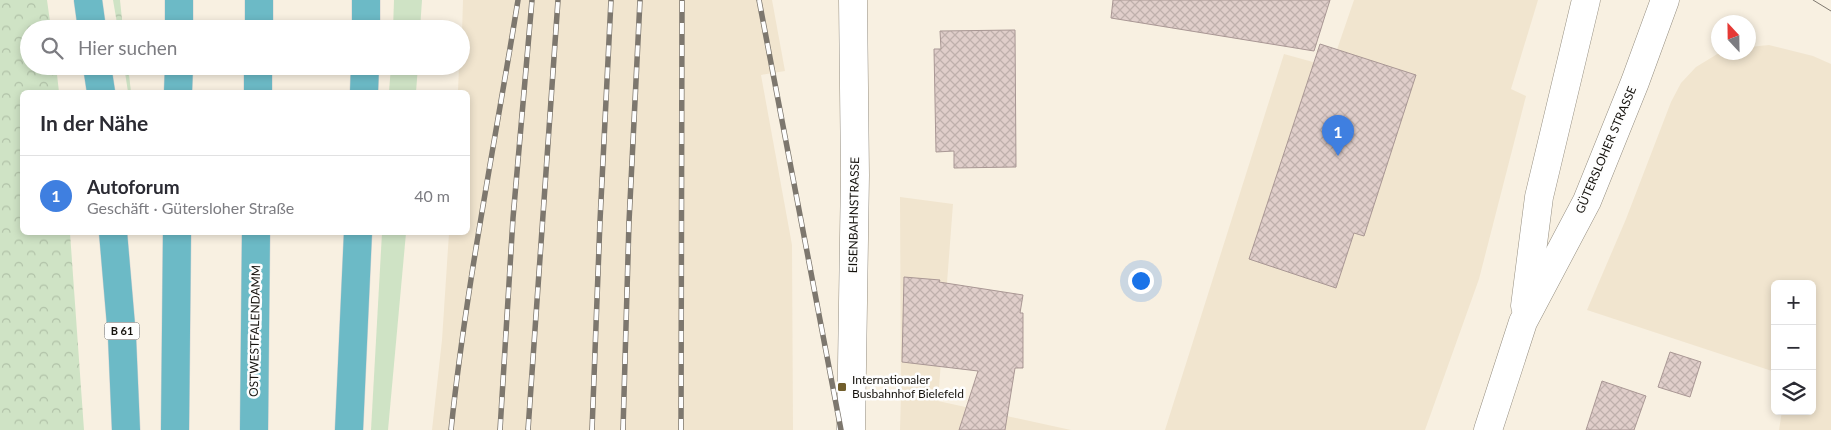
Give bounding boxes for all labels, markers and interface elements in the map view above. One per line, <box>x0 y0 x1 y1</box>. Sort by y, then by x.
north arrow <box>1711 15 1756 60</box>
search box <box>20 20 470 75</box>
icon: search <box>38 34 66 62</box>
text: Hier suchen <box>78 36 177 59</box>
street label: GÜTERSLOHER STRASSE <box>1572 84 1639 216</box>
text: In der Nähe <box>40 110 148 135</box>
pin: 1 <box>1322 115 1354 156</box>
street label: EISENBAHNSTRASSE <box>845 157 862 273</box>
text: Autoforum <box>87 175 180 198</box>
text: 1 <box>51 186 61 205</box>
text: 40 m <box>414 186 450 205</box>
text: Geschäft · Gütersloher Straße <box>87 198 294 217</box>
street label: OSTWESTFALENDAMM <box>246 265 263 397</box>
your location <box>1128 268 1154 294</box>
map controls <box>1771 280 1816 415</box>
button: + <box>1771 280 1816 325</box>
road number: B 61 <box>104 322 140 340</box>
button: − <box>1771 325 1816 370</box>
button: layers <box>1771 370 1816 415</box>
place label: Internationaler Busbahnhof Bielefeld <box>852 372 964 401</box>
marker: Internationaler Busbahnhof Bielefeld <box>836 381 848 393</box>

